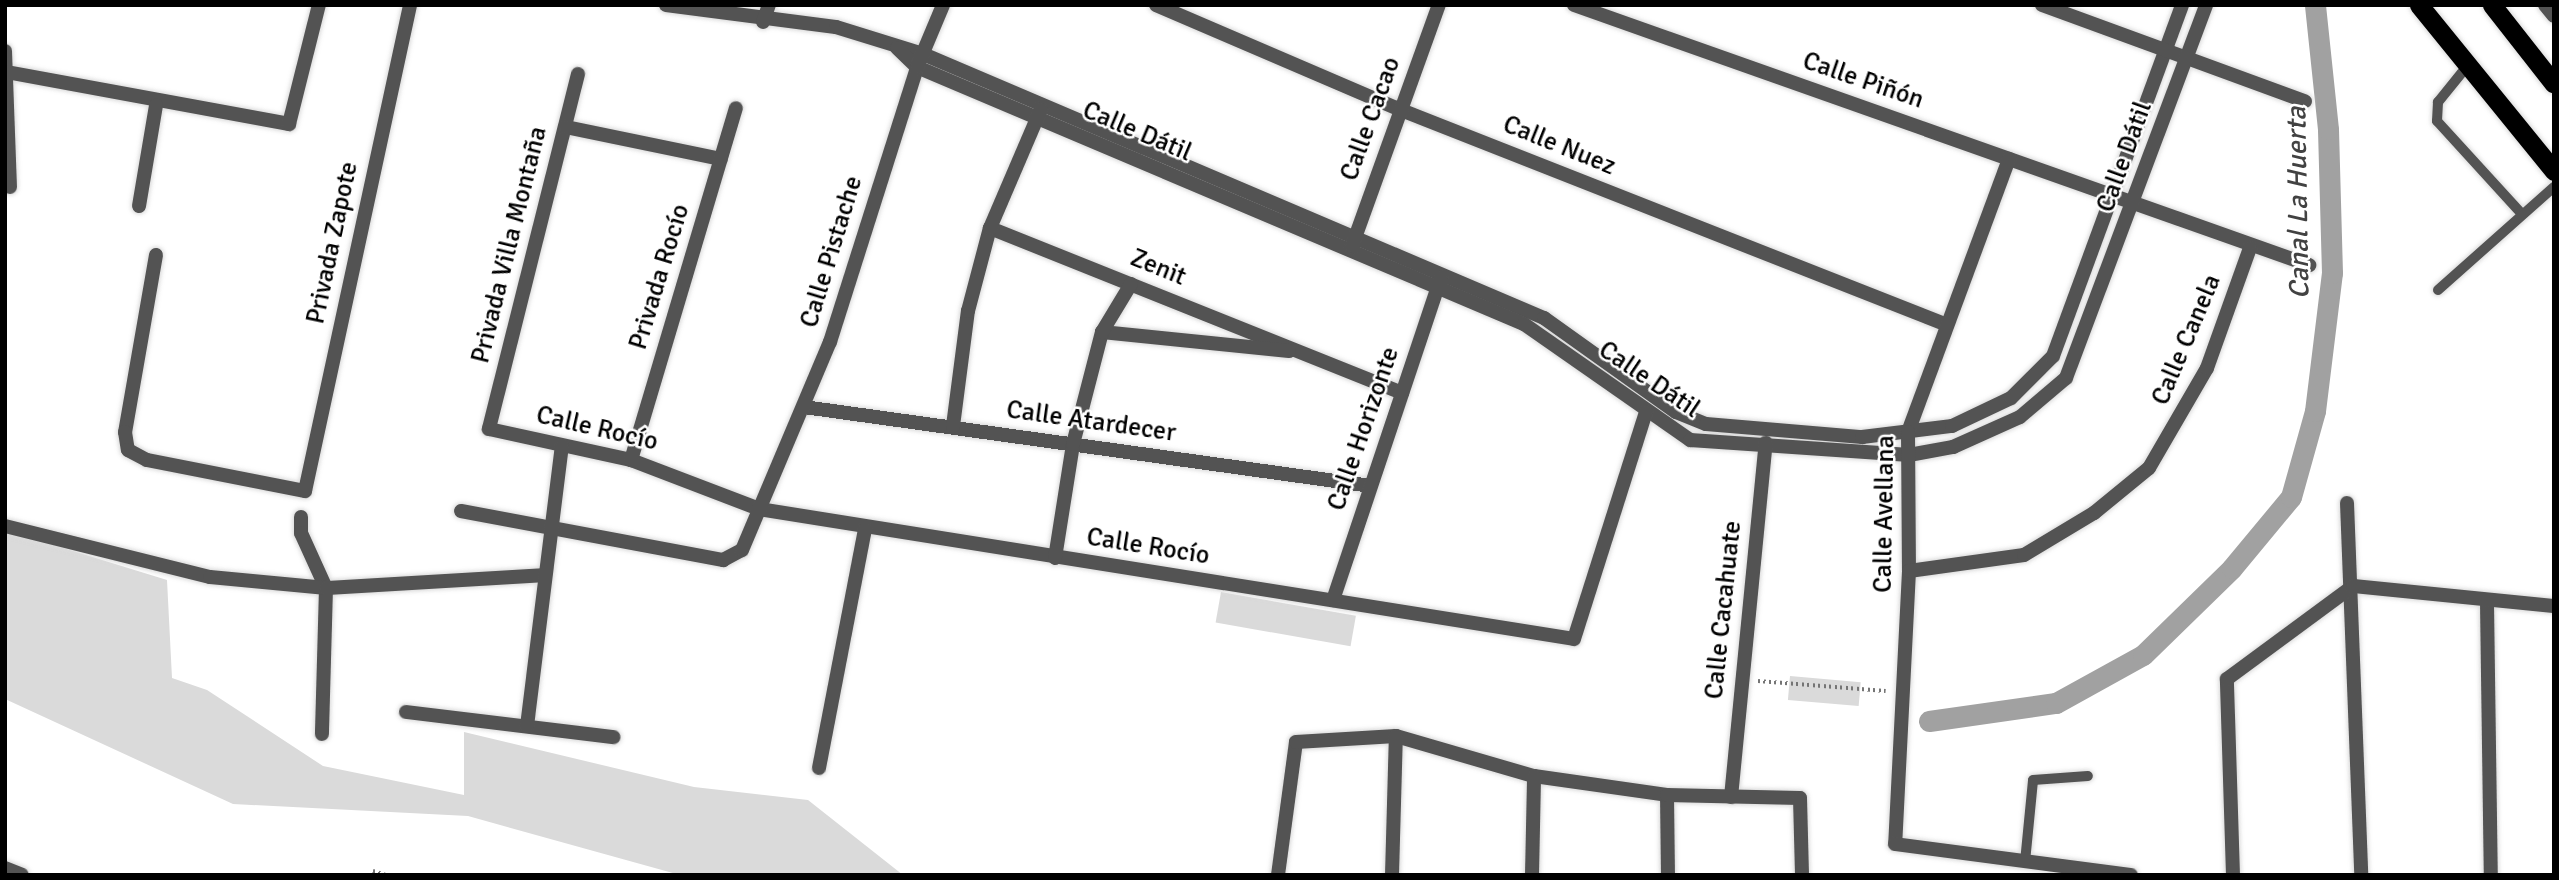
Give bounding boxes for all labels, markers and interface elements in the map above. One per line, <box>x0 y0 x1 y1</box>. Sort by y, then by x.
street label: Calle Piñón <box>1798 46 1928 116</box>
street label: Calle Cacao <box>1334 53 1408 185</box>
street label: Calle Dátil <box>1078 95 1196 169</box>
street label: Calle Dátil <box>2091 97 2159 217</box>
water label: Canal La Huerta <box>2280 106 2316 300</box>
street label: Calle Nuez <box>1498 109 1620 183</box>
street label: Privada Villa Montaña <box>465 123 555 367</box>
street label: Privada Zapote <box>301 159 365 327</box>
street label: Calle Pistache <box>794 172 870 332</box>
street label: Privada Rocío <box>623 200 697 354</box>
street label: Zenit <box>1126 243 1190 293</box>
street label: Calle Canela <box>2146 270 2228 410</box>
street label: Calle Dátil <box>1592 335 1706 425</box>
street label: Calle Horizonte <box>1321 343 1407 515</box>
street label: Calle Atardecer <box>1004 395 1178 449</box>
street label: Calle Rocío <box>533 400 661 458</box>
street label: Calle Avellana <box>1868 435 1902 593</box>
street label: Calle Cacahuate <box>1699 519 1749 701</box>
street label: Calle Rocío <box>1084 522 1212 572</box>

